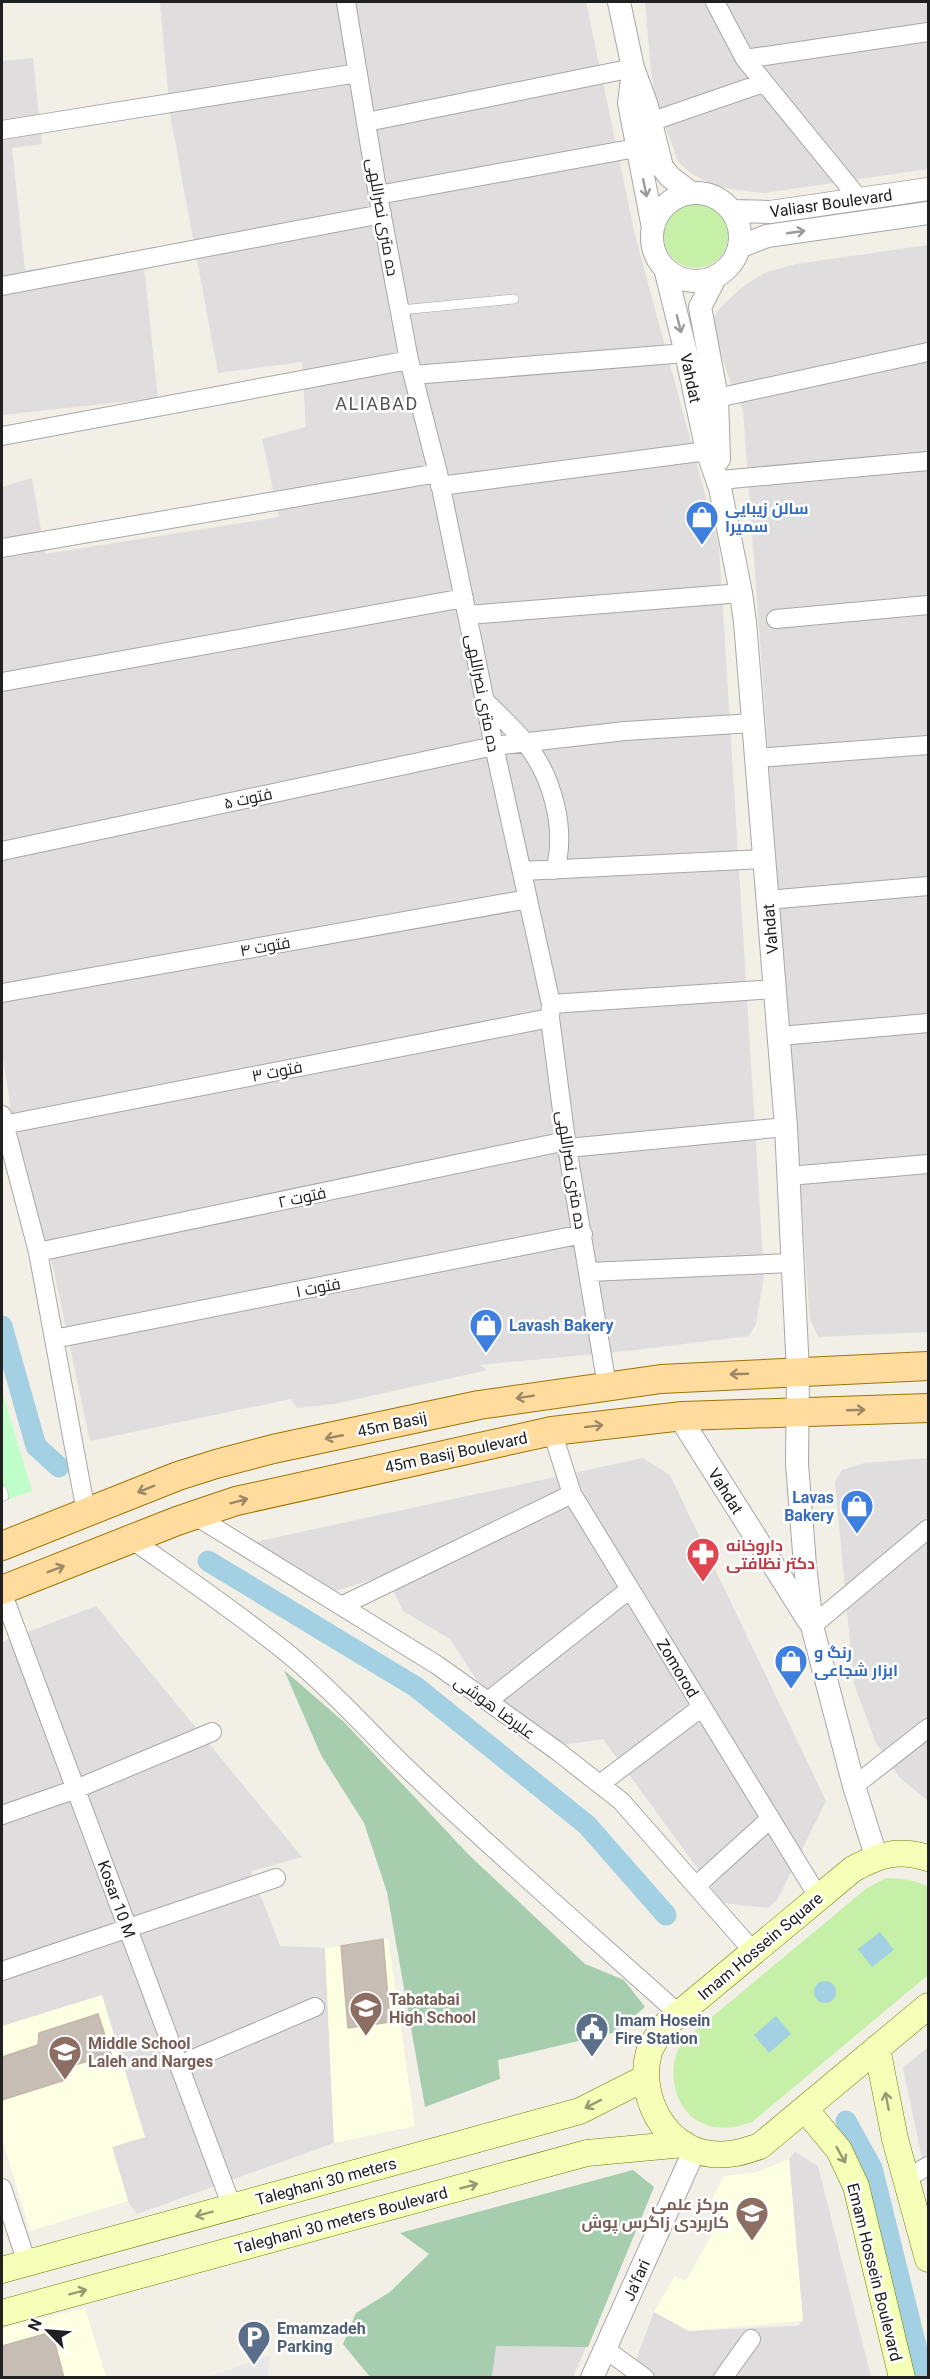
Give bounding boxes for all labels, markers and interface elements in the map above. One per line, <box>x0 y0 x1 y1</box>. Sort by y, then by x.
street label: ده متری نصراللهی <box>362 157 402 278</box>
one-way arrow <box>639 178 651 197</box>
street label: Valiasr Boulevard <box>769 185 894 221</box>
one-way arrow <box>785 226 805 237</box>
one-way arrow <box>674 315 686 334</box>
street label: Vahdat <box>676 352 705 405</box>
district label: ALIABAD <box>335 393 419 414</box>
shop icon: سالن زیبایی سمیرا <box>684 499 720 546</box>
place label: سالن زیبایی سمیرا <box>725 499 808 536</box>
street label: ده متری نصراللهی <box>461 633 503 754</box>
street label: فتوت ۵ <box>222 784 274 813</box>
street label: Vahdat <box>759 903 782 955</box>
street label: فتوت ۴ <box>238 933 292 960</box>
street label: فتوت ۳ <box>250 1057 304 1086</box>
street label: ده متری نصراللهی <box>552 1110 590 1231</box>
street label: فتوت ۲ <box>276 1183 328 1212</box>
street label: فتوت ۱ <box>294 1274 342 1301</box>
shop icon: Lavash Bakery <box>468 1307 504 1354</box>
place label: Lavash Bakery <box>509 1316 615 1335</box>
one-way arrow <box>730 1369 750 1380</box>
one-way arrow <box>515 1392 535 1403</box>
one-way arrow <box>846 1404 866 1415</box>
street label: 45m Basij <box>356 1408 429 1441</box>
one-way arrow <box>583 1421 603 1432</box>
street label: 45m Basij Boulevard <box>383 1428 529 1477</box>
one-way arrow <box>325 1432 344 1443</box>
street label: Vahdat <box>704 1465 747 1518</box>
one-way arrow <box>138 1484 156 1495</box>
place label: Lavas Bakery <box>784 1488 835 1525</box>
shop icon: Lavas Bakery <box>839 1488 875 1535</box>
one-way arrow <box>229 1495 248 1506</box>
pharmacy icon: داروخانه دکتر نظافتی <box>685 1536 721 1583</box>
place label: داروخانه دکتر نظافتی <box>726 1536 815 1573</box>
one-way arrow <box>46 1562 65 1573</box>
street label: Zomorod <box>653 1635 702 1701</box>
shop icon: رنگ و ابزار شجاعی <box>773 1643 809 1690</box>
place label: رنگ و ابزار شجاعی <box>814 1643 898 1680</box>
street label: علیرضا هوشی <box>450 1672 539 1744</box>
street label: Kosar 10 M <box>94 1858 139 1941</box>
street label: Imam Hossein Square <box>694 1889 827 2004</box>
school or university icon: Tabatabai High School <box>348 1990 384 2037</box>
place label: Tabatabai High School <box>389 1990 476 2027</box>
public building icon: Imam Hosein Fire Station <box>574 2011 610 2058</box>
place label: Imam Hosein Fire Station <box>615 2011 710 2048</box>
school or university icon: Middle School Laleh and Narges <box>47 2034 83 2081</box>
place label: Middle School Laleh and Narges <box>88 2034 213 2071</box>
one-way arrow <box>881 2091 892 2111</box>
one-way arrow <box>584 2099 602 2111</box>
one-way arrow <box>835 2146 847 2163</box>
street label: Taleghani 30 meters <box>254 2154 399 2209</box>
one-way arrow <box>459 2179 478 2191</box>
street label: Emam Hossein Boulevard <box>843 2181 906 2363</box>
street label: Taleghani 30 meters Boulevard <box>233 2183 450 2258</box>
place label: مرکز علمی کاربردی زاگرس پوش <box>582 2195 729 2234</box>
school or university icon: مرکز علمی کاربردی زاگرس پوش <box>734 2195 770 2242</box>
one-way arrow <box>194 2209 213 2221</box>
street label: Ja'fari <box>619 2257 654 2304</box>
one-way arrow <box>68 2286 87 2297</box>
north arrow <box>18 2301 78 2361</box>
text: N <box>24 2316 46 2334</box>
parking icon: Emamzadeh Parking <box>236 2319 272 2366</box>
place label: Emamzadeh Parking <box>277 2319 366 2356</box>

